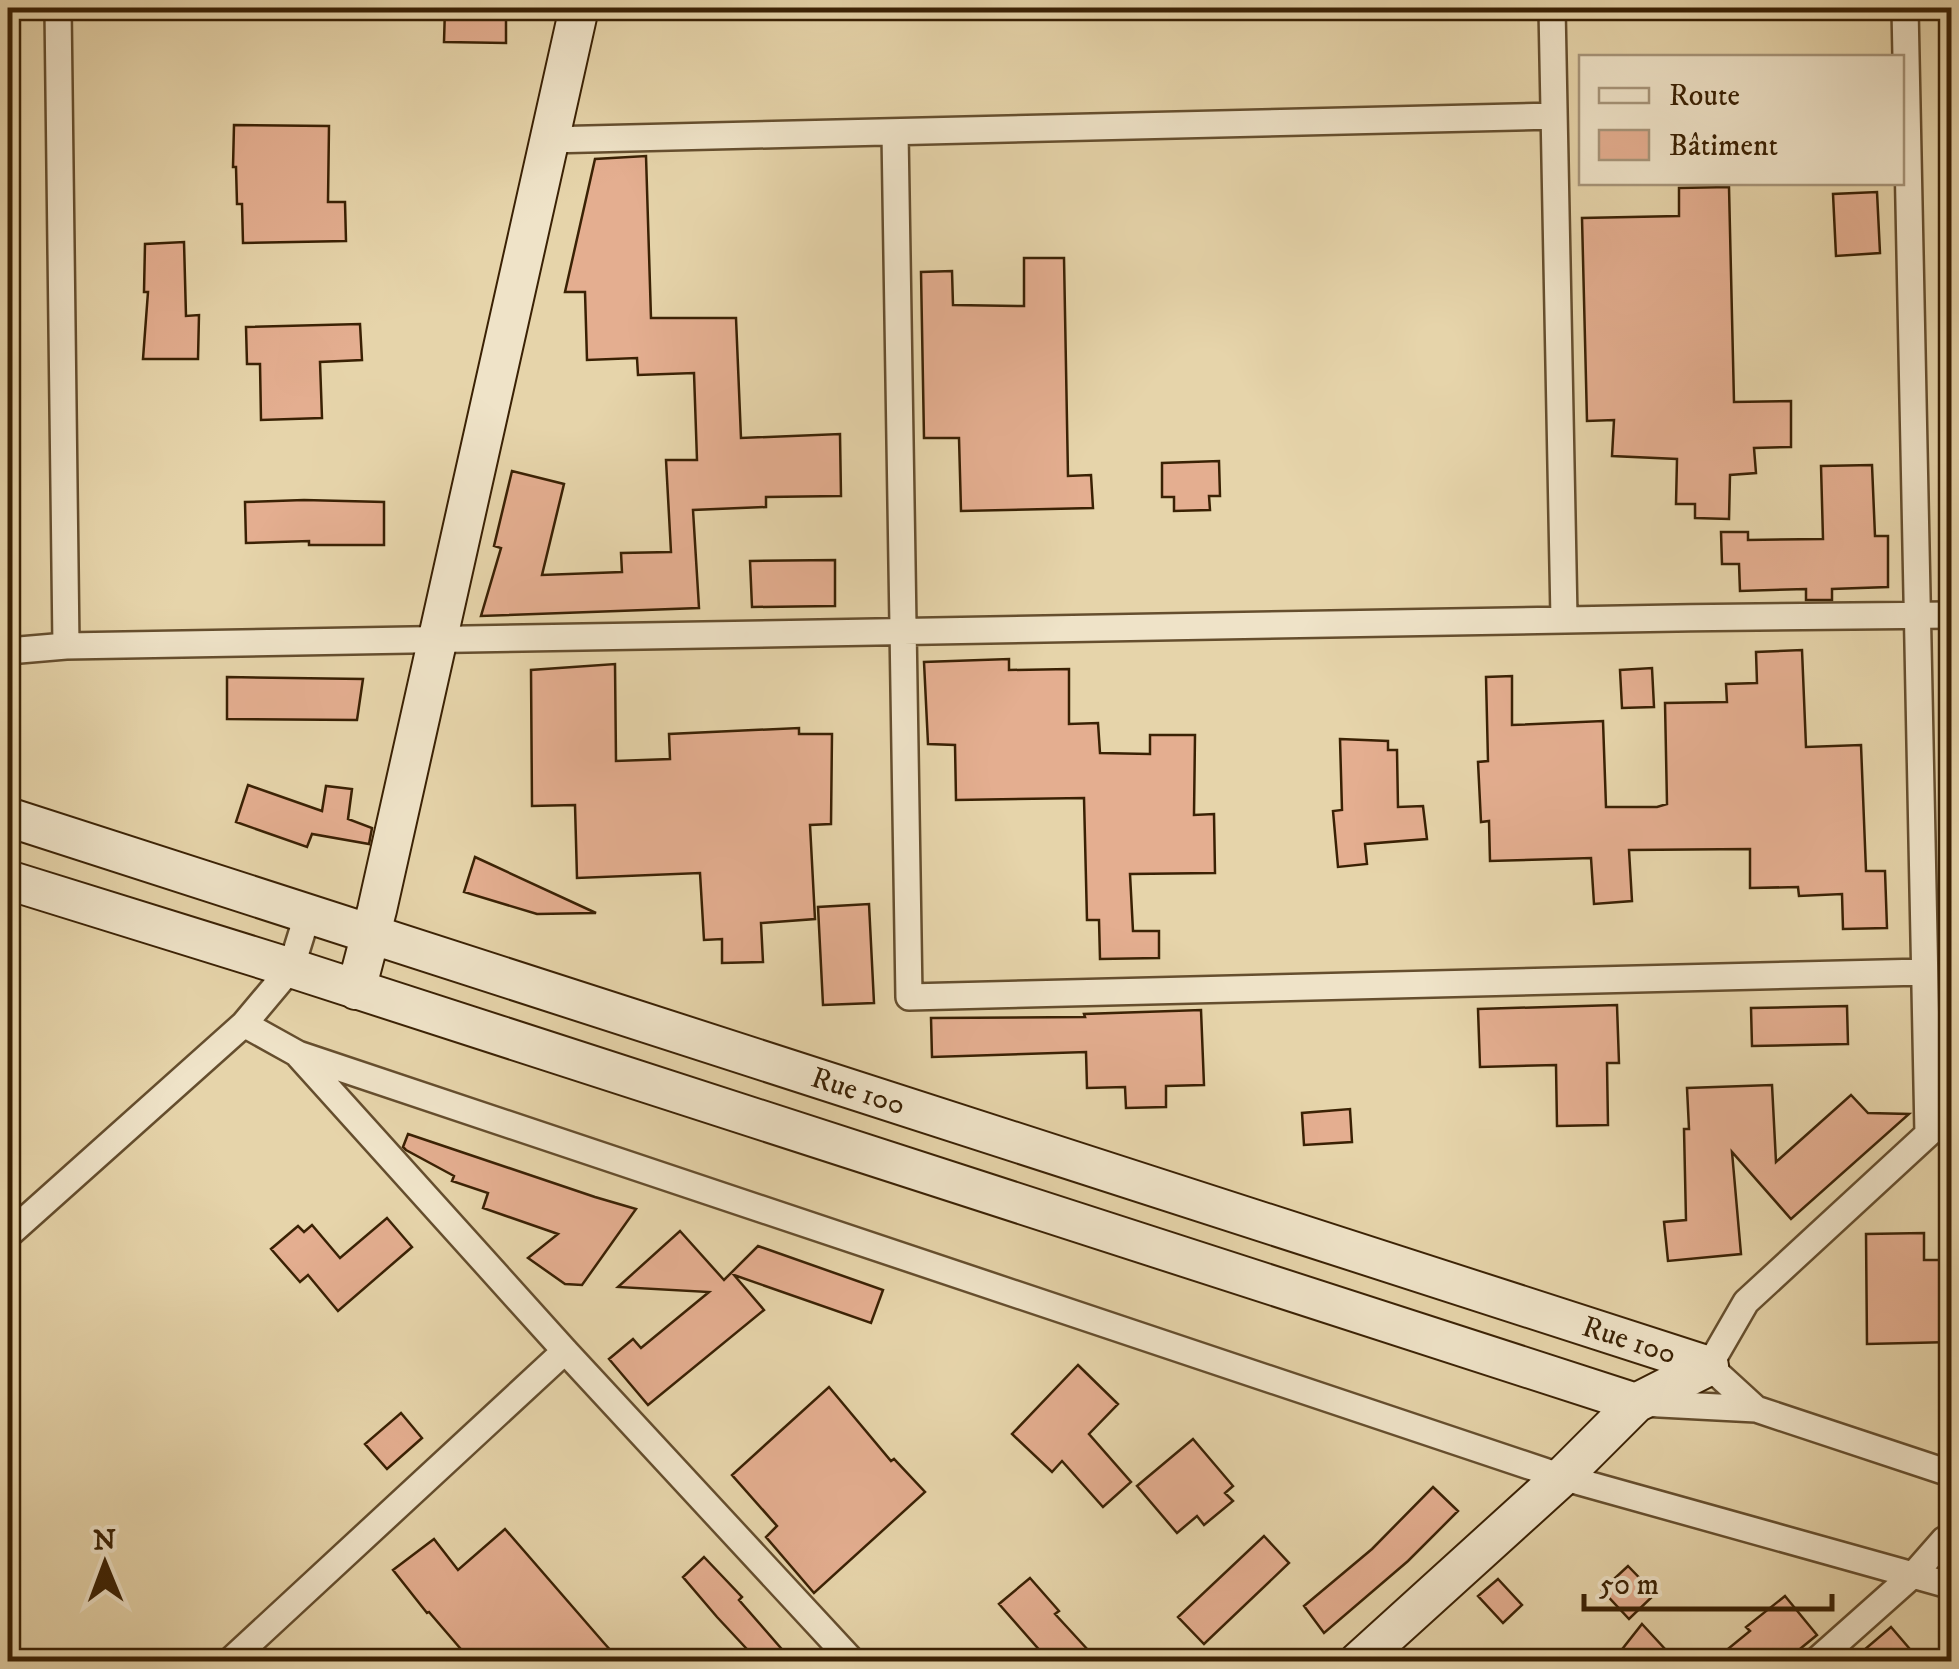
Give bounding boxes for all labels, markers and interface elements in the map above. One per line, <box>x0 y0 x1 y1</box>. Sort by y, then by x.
legend <box>1579 55 1904 185</box>
text: Route <box>1669 78 1740 115</box>
text: Bâtiment <box>1669 128 1778 165</box>
street label: Rue 100 <box>806 1059 910 1125</box>
street label: Rue 100 <box>1577 1308 1681 1374</box>
north arrow <box>55 1514 155 1614</box>
text: N <box>93 1523 116 1558</box>
scale bar <box>1584 1549 1832 1611</box>
text: 50 m <box>1599 1567 1659 1604</box>

